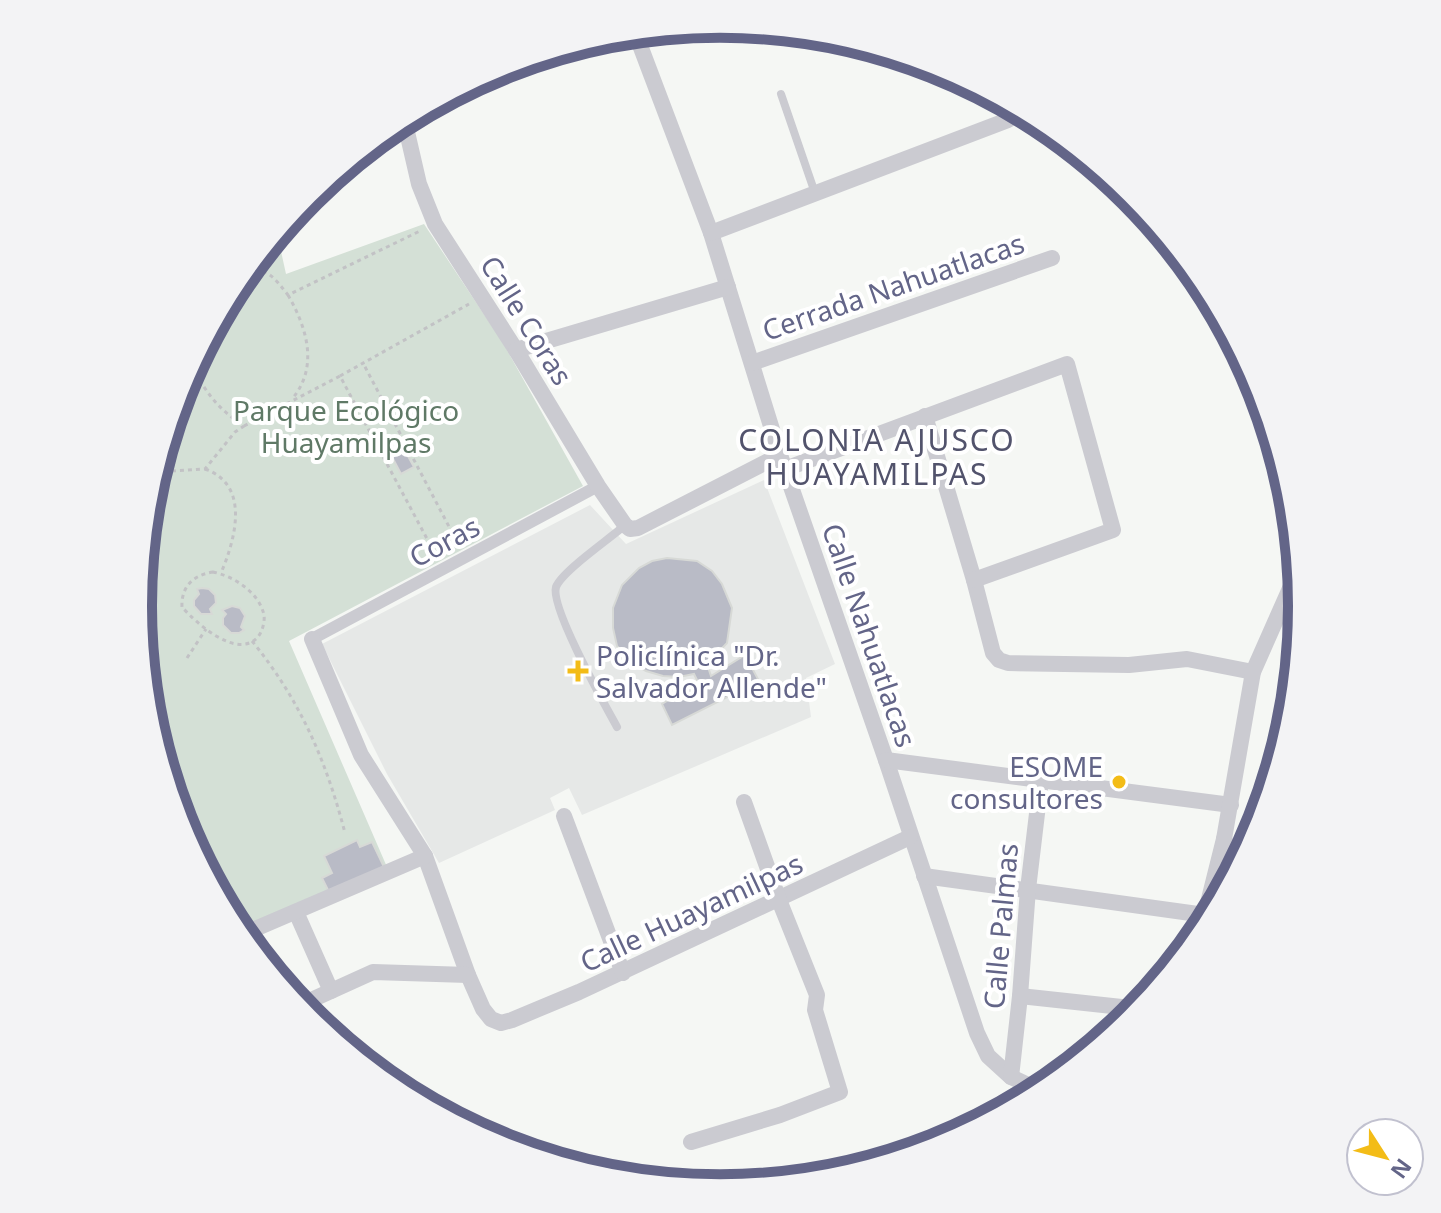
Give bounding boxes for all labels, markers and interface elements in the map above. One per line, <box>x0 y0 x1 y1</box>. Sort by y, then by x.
street label: Cerrada Nahuatlacas <box>757 223 1029 349</box>
street label: Calle Coras <box>472 248 582 392</box>
park label: Parque Ecológico Huayamilpas <box>233 391 459 461</box>
district label: COLONIA AJUSCO HUAYAMILPAS <box>738 419 1016 494</box>
street label: Coras <box>402 507 486 575</box>
street label: Calle Nahuatlacas <box>814 518 926 752</box>
place label: Policlínica "Dr. Salvador Allende" <box>596 636 827 706</box>
marker: Policlínica "Dr. Salvador Allende" <box>567 660 589 682</box>
place label: ESOME consultores <box>950 747 1103 817</box>
marker: ESOME consultores <box>1110 773 1128 791</box>
street label: Calle Palmas <box>974 842 1026 1010</box>
street label: Calle Huayamilpas <box>573 844 809 980</box>
north arrow <box>1345 1117 1425 1197</box>
text: N <box>1385 1153 1419 1185</box>

